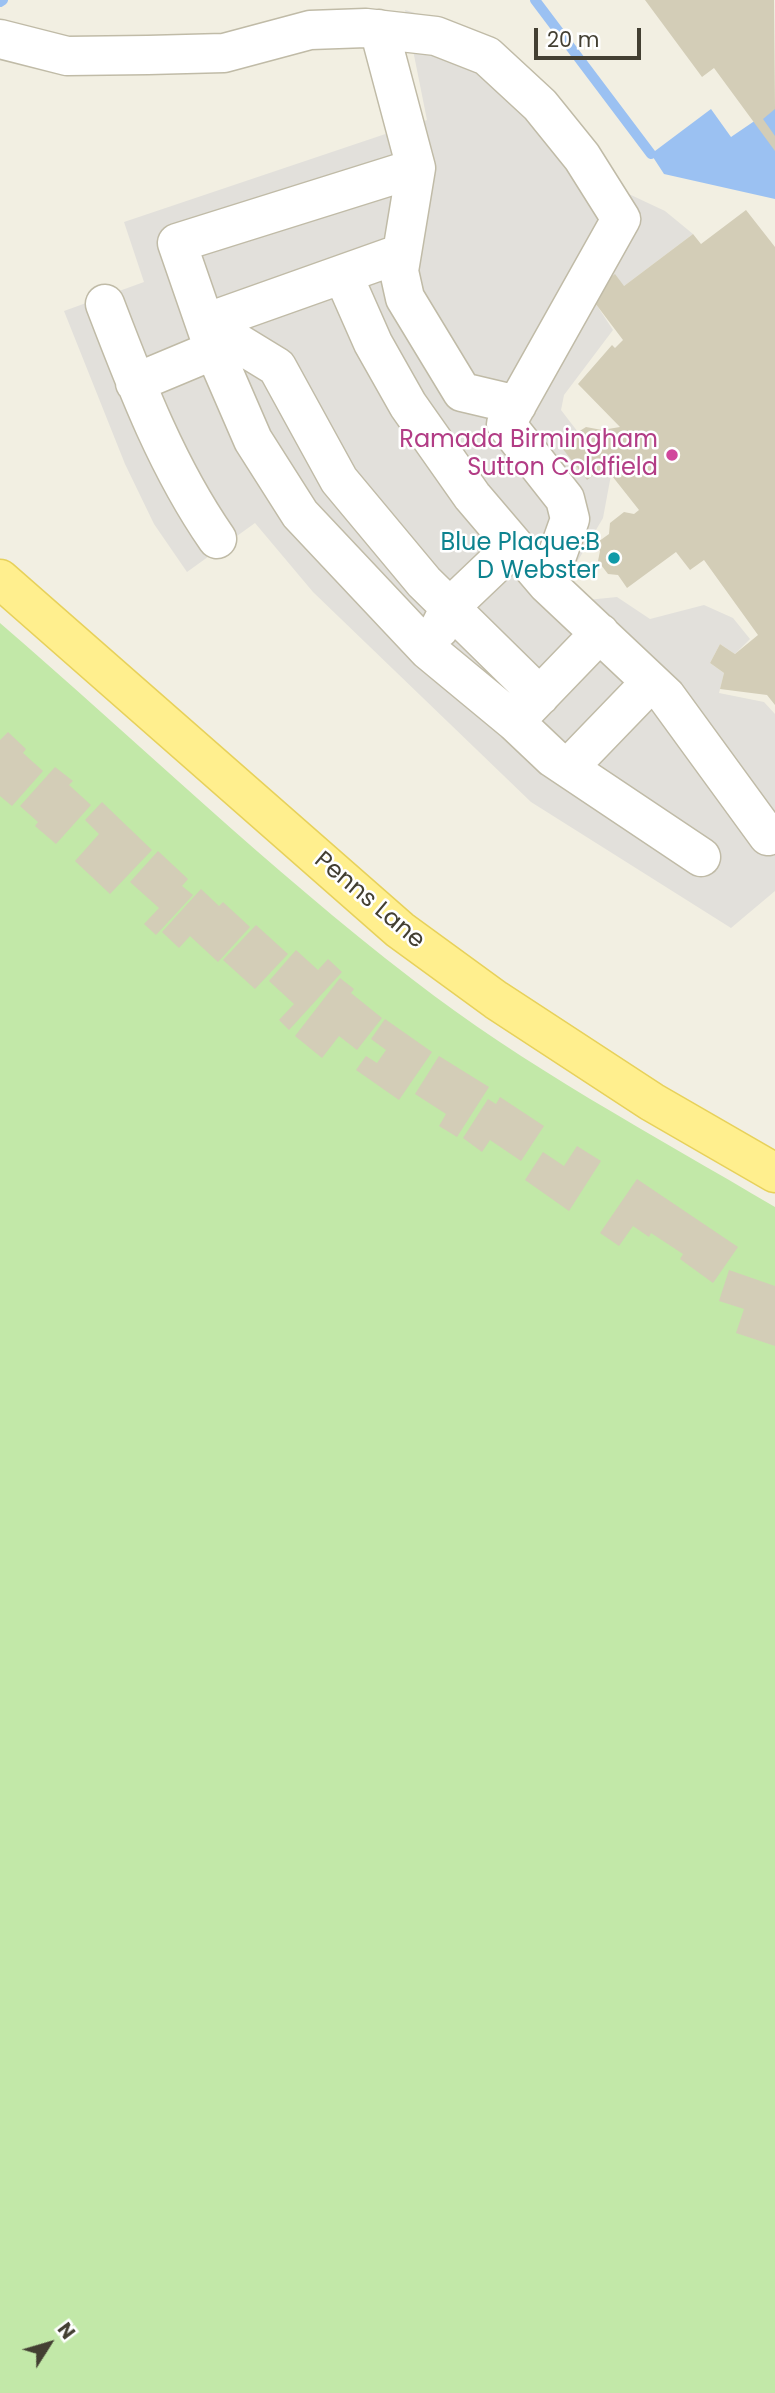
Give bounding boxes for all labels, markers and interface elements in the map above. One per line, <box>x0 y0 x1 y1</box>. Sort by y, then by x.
scale bar <box>537 14 644 58</box>
text: 20 m <box>547 25 600 54</box>
place label: Ramada Birmingham Sutton Coldfield <box>399 427 658 483</box>
marker: Ramada Birmingham Sutton Coldfield <box>664 447 680 463</box>
place label: Blue Plaque:B D Webster <box>440 530 600 586</box>
marker: Blue Plaque:B D Webster <box>606 550 622 566</box>
street label: Penns Lane <box>308 846 430 956</box>
north arrow <box>14 2309 84 2379</box>
text: N <box>51 2317 81 2345</box>

